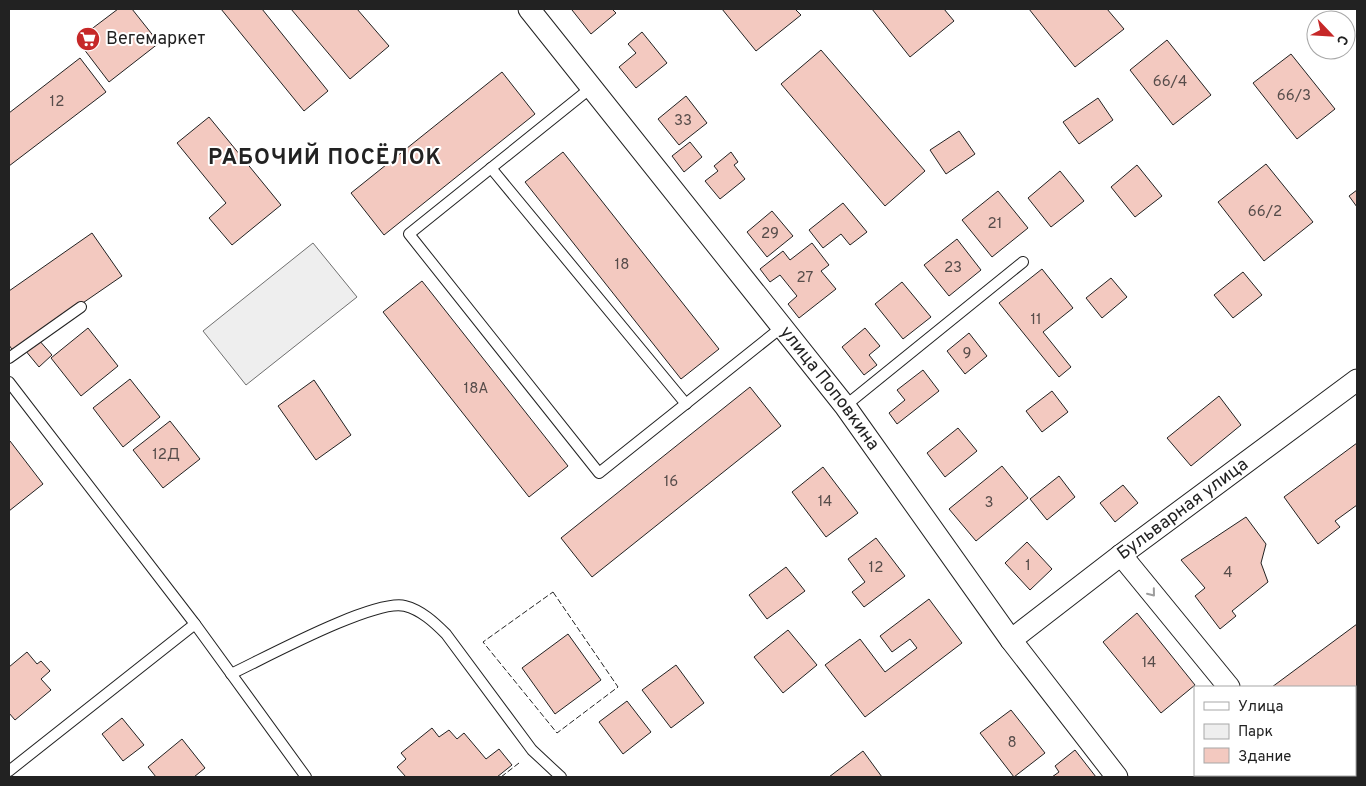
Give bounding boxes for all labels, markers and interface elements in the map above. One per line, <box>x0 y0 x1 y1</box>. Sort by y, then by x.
north arrow <box>1306 10 1356 60</box>
supermarket icon: Вегемаркет <box>75 26 101 52</box>
place label: Вегемаркет <box>106 28 205 51</box>
text: С <box>1332 32 1351 48</box>
house number: 66/4 <box>1153 73 1187 92</box>
house number: 66/3 <box>1277 87 1311 106</box>
house number: 12 <box>50 93 64 112</box>
house number: 33 <box>674 112 692 131</box>
district label: РАБОЧИЙ ПОСЁЛОК <box>208 142 442 172</box>
house number: 66/2 <box>1248 203 1282 222</box>
house number: 21 <box>988 215 1002 234</box>
house number: 29 <box>761 225 779 244</box>
house number: 18 <box>615 256 629 275</box>
house number: 23 <box>944 259 962 278</box>
house number: 27 <box>797 269 814 288</box>
house number: 11 <box>1030 311 1042 330</box>
street label: улица Поповкина <box>774 322 884 455</box>
house number: 9 <box>963 345 971 364</box>
house number: 18А <box>464 380 488 399</box>
house number: 12Д <box>152 446 180 465</box>
street label: Бульварная улица <box>1113 453 1253 565</box>
house number: 16 <box>664 473 678 492</box>
house number: 14 <box>818 493 832 512</box>
house number: 3 <box>984 494 994 513</box>
house number: 1 <box>1025 557 1031 576</box>
house number: 12 <box>869 559 883 578</box>
house number: 4 <box>1223 564 1233 583</box>
one-way arrow <box>1146 587 1155 596</box>
house number: 14 <box>1142 654 1156 673</box>
legend <box>1194 686 1356 776</box>
text: Улица <box>1238 698 1283 717</box>
text: Парк <box>1238 723 1273 742</box>
house number: 8 <box>1007 734 1017 753</box>
text: Здание <box>1238 748 1291 767</box>

